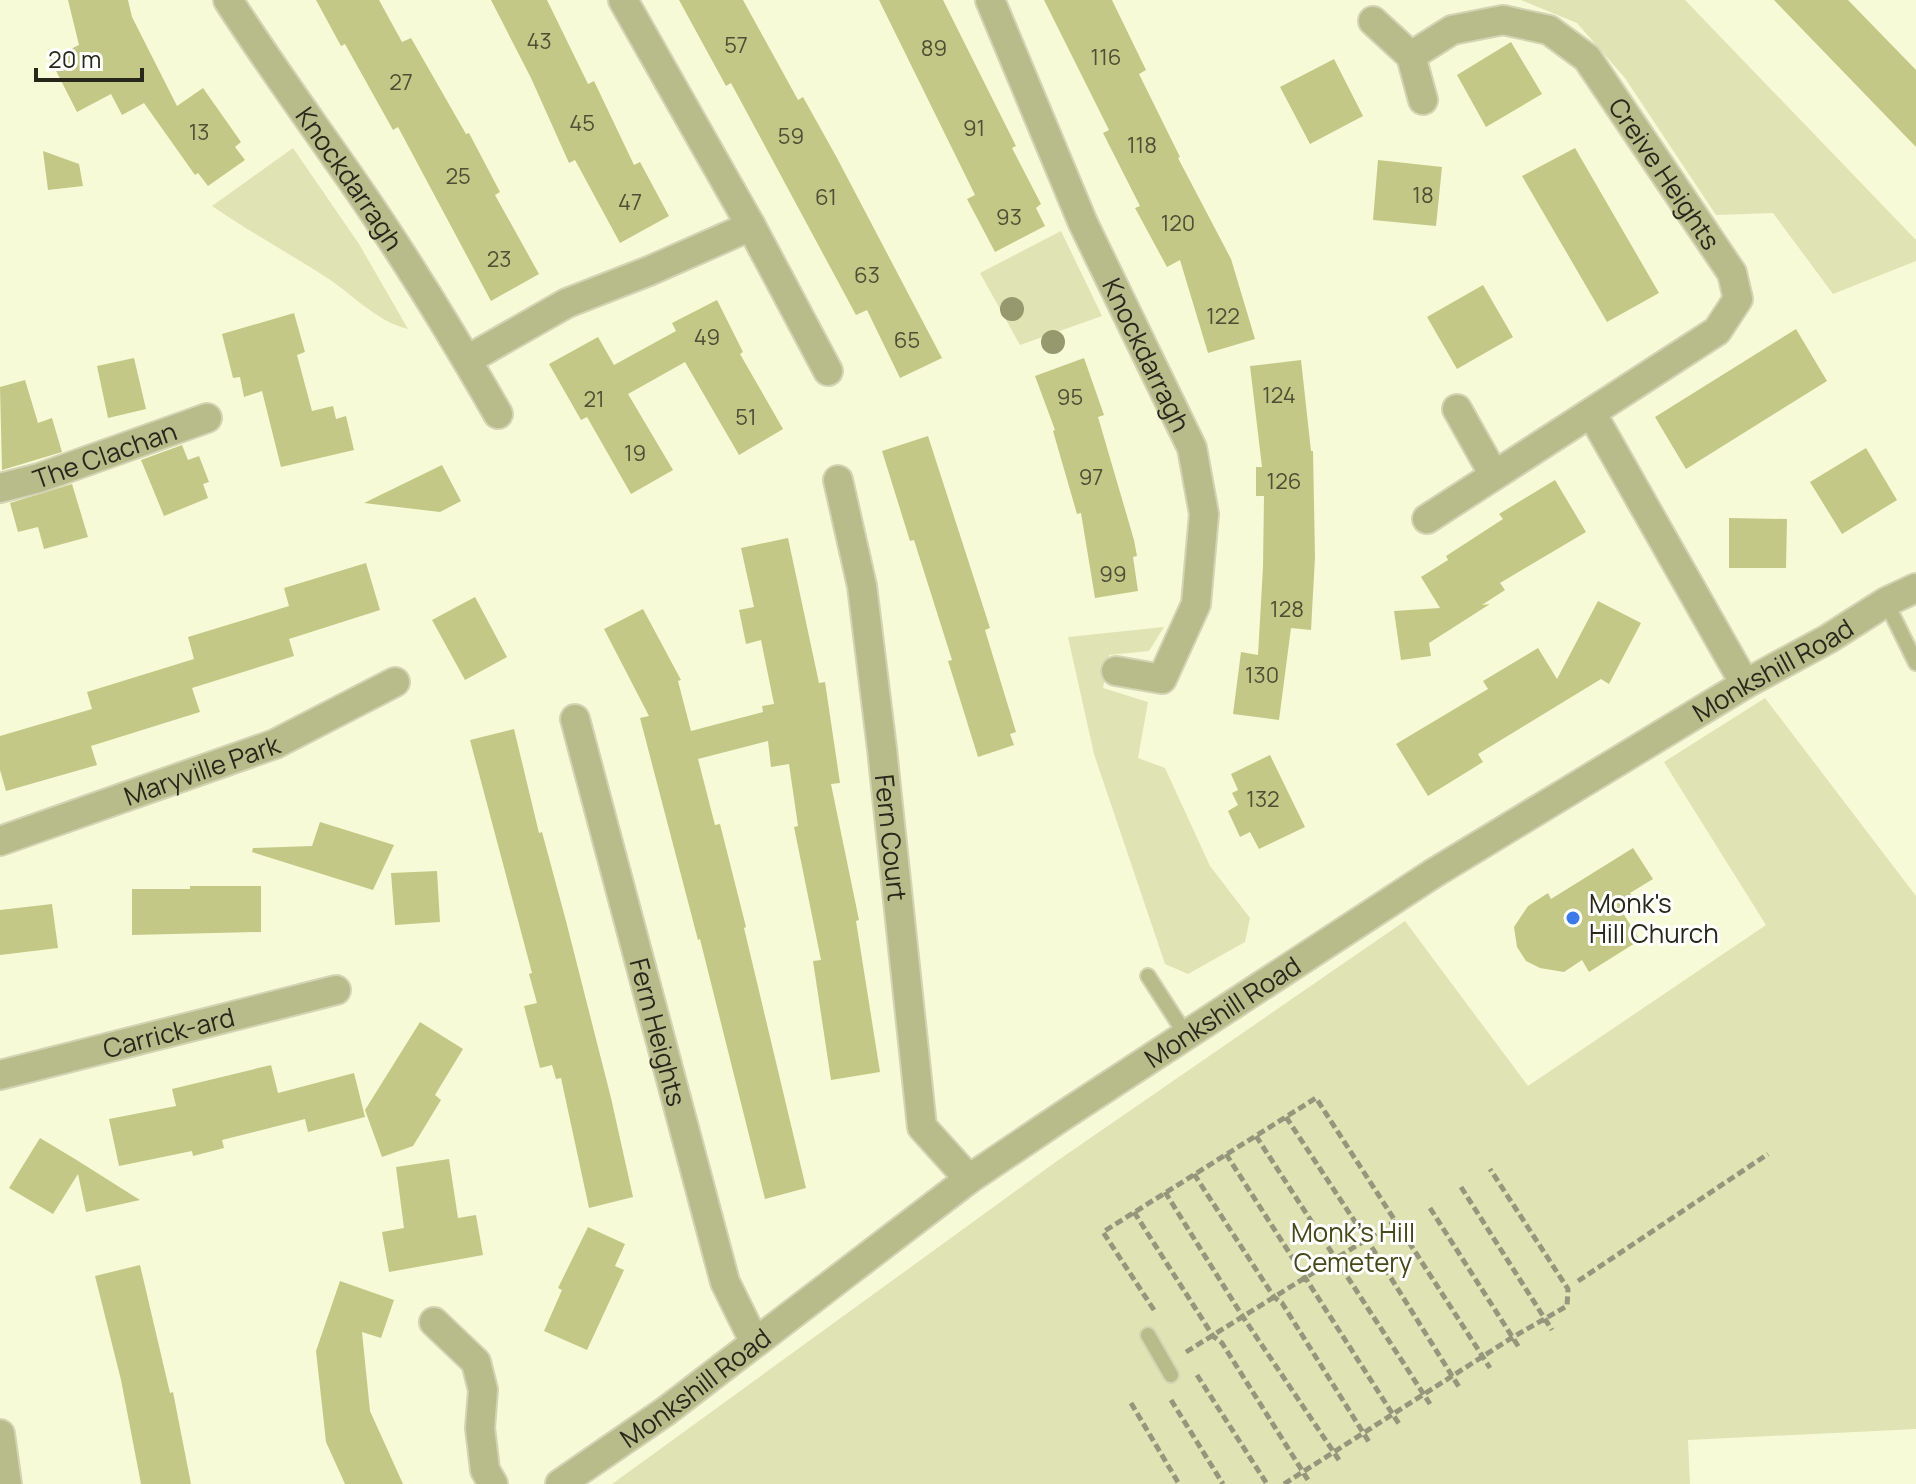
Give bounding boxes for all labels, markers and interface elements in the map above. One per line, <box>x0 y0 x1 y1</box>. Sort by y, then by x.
house number: 43 <box>526 26 552 56</box>
house number: 57 <box>724 30 748 60</box>
scale bar <box>36 32 142 82</box>
house number: 89 <box>921 33 947 63</box>
text: 20 m <box>48 42 101 75</box>
house number: 116 <box>1091 42 1121 72</box>
house number: 27 <box>389 67 413 97</box>
street label: Creive Heights <box>1601 90 1729 256</box>
street label: Knockdarragh <box>288 99 412 257</box>
house number: 45 <box>569 108 595 138</box>
house number: 91 <box>963 113 985 143</box>
house number: 13 <box>189 117 209 147</box>
house number: 59 <box>778 121 804 151</box>
house number: 118 <box>1127 130 1157 160</box>
house number: 25 <box>445 161 471 191</box>
house number: 18 <box>1412 180 1434 210</box>
house number: 61 <box>815 182 837 212</box>
house number: 47 <box>618 187 642 217</box>
house number: 93 <box>996 202 1022 232</box>
house number: 120 <box>1161 208 1195 238</box>
house number: 23 <box>487 244 511 274</box>
house number: 63 <box>854 260 880 290</box>
street label: Knockdarragh <box>1094 272 1199 438</box>
house number: 122 <box>1206 301 1240 331</box>
house number: 49 <box>694 322 720 352</box>
house number: 65 <box>894 325 920 355</box>
house number: 124 <box>1262 380 1296 410</box>
house number: 95 <box>1057 382 1083 412</box>
house number: 21 <box>583 384 605 414</box>
house number: 51 <box>735 402 757 432</box>
street label: The Clachan <box>28 412 181 497</box>
house number: 19 <box>624 438 646 468</box>
house number: 97 <box>1079 462 1103 492</box>
house number: 126 <box>1267 466 1301 496</box>
house number: 99 <box>1099 559 1127 589</box>
house number: 128 <box>1270 594 1304 624</box>
street label: Monkshill Road <box>1686 610 1860 730</box>
house number: 130 <box>1245 660 1279 690</box>
street label: Maryville Park <box>119 725 286 814</box>
street label: Fern Court <box>867 772 916 903</box>
house number: 132 <box>1246 784 1280 814</box>
place label: Monk's Hill Church <box>1589 885 1719 951</box>
marker: Monk's Hill Church <box>1564 909 1582 927</box>
street label: Monkshill Road <box>1137 947 1307 1076</box>
street label: Fern Heights <box>621 954 695 1110</box>
street label: Carrick-ard <box>99 998 238 1066</box>
park label: Monk's Hill Cemetery <box>1291 1214 1415 1280</box>
street label: Monkshill Road <box>613 1319 778 1456</box>

